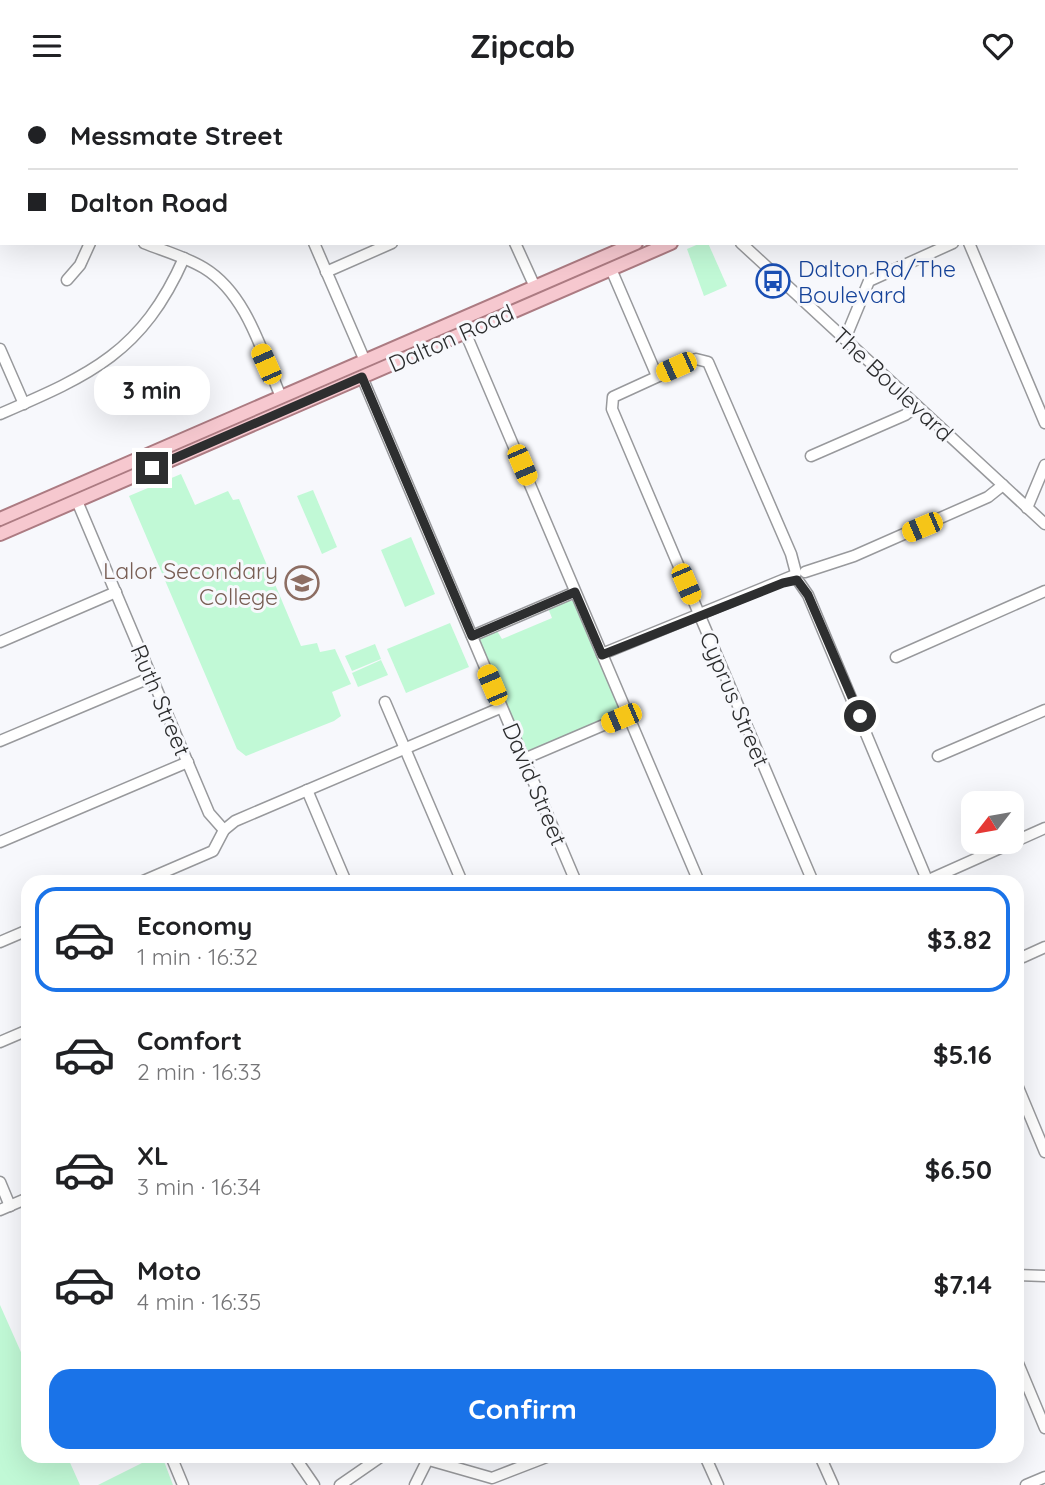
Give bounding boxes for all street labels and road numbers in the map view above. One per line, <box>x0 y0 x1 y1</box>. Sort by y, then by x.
street label: Dalton Road <box>384 298 518 378</box>
street label: The Boulevard <box>827 321 959 447</box>
street label: Cyprus Street <box>694 627 777 771</box>
street label: Ruth Street <box>125 640 198 760</box>
street label: David Street <box>496 718 574 850</box>

